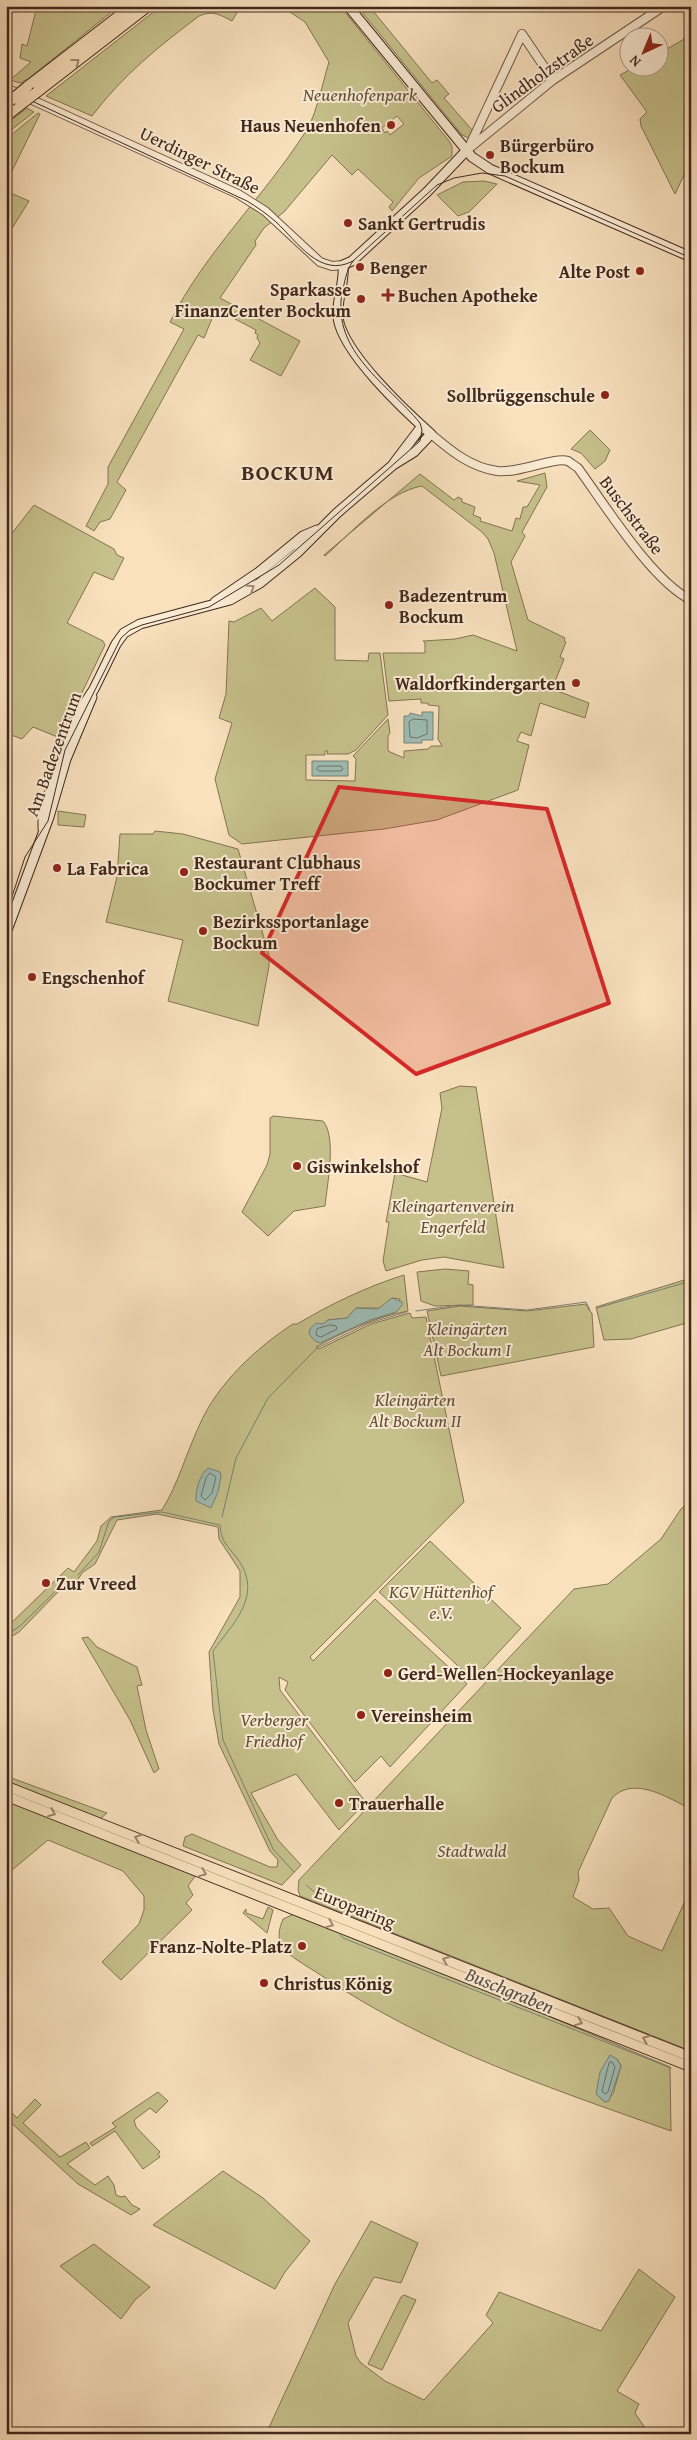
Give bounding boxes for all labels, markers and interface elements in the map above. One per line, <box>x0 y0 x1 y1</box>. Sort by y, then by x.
street label: Glindholzstraße <box>485 27 599 119</box>
north arrow <box>620 28 670 78</box>
text: N <box>624 50 645 72</box>
one-way arrow <box>70 59 80 68</box>
park label: Neuenhofenpark <box>302 81 418 108</box>
place label: Haus Neuenhofen <box>241 112 381 139</box>
street label: Uerdinger Straße <box>135 119 265 201</box>
marker: Haus Neuenhofen <box>385 119 397 131</box>
place label: Bürgerbüro Bockum <box>500 132 594 180</box>
marker: Bürgerbüro Bockum <box>484 149 496 161</box>
place label: Sankt Gertrudis <box>358 210 486 237</box>
marker: Sankt Gertrudis <box>342 217 354 229</box>
place label: Benger <box>370 254 428 281</box>
place label: Alte Post <box>559 258 630 285</box>
marker: Benger <box>354 261 366 273</box>
marker: Alte Post <box>634 265 646 277</box>
place label: Sparkasse FinanzCenter Bockum <box>175 276 352 324</box>
place label: Buchen Apotheke <box>398 282 538 309</box>
marker: Buchen Apotheke <box>382 289 394 301</box>
marker: Sparkasse FinanzCenter Bockum <box>355 293 367 305</box>
place label: Sollbrüggenschule <box>447 382 595 409</box>
marker: Sollbrüggenschule <box>599 389 611 401</box>
district label: BOCKUM <box>241 456 335 488</box>
street label: Buschstraße <box>593 470 671 560</box>
place label: Badezentrum Bockum <box>399 582 508 630</box>
one-way arrow <box>246 585 255 594</box>
marker: Badezentrum Bockum <box>383 599 395 611</box>
place label: Waldorfkindergarten <box>395 670 566 697</box>
marker: Waldorfkindergarten <box>570 677 582 689</box>
street label: Am Badezentrum <box>18 688 88 820</box>
place label: Restaurant Clubhaus Bockumer Treff <box>194 849 361 897</box>
place label: La Fabrica <box>67 855 149 882</box>
marker: La Fabrica <box>51 862 63 874</box>
marker: Restaurant Clubhaus Bockumer Treff <box>178 866 190 878</box>
place label: Bezirkssportanlage Bockum <box>213 908 369 956</box>
marker: Bezirkssportanlage Bockum <box>197 925 209 937</box>
place label: Engschenhof <box>42 964 147 991</box>
marker: Engschenhof <box>26 971 38 983</box>
place label: Giswinkelshof <box>307 1153 422 1180</box>
marker: Giswinkelshof <box>291 1160 303 1172</box>
park label: Kleingartenverein Engerfeld <box>391 1192 514 1240</box>
park label: Kleingärten Alt Bockum I <box>422 1315 511 1363</box>
park label: Kleingärten Alt Bockum II <box>368 1386 462 1434</box>
place label: Zur Vreed <box>56 1570 137 1597</box>
marker: Zur Vreed <box>40 1577 52 1589</box>
park label: KGV Hüttenhof e.V. <box>388 1578 497 1626</box>
place label: Gerd-Wellen-Hockeyanlage <box>398 1660 614 1687</box>
marker: Gerd-Wellen-Hockeyanlage <box>382 1667 394 1679</box>
place label: Vereinsheim <box>371 1702 473 1729</box>
park label: Verberger Friedhof <box>240 1706 309 1754</box>
marker: Vereinsheim <box>355 1709 367 1721</box>
place label: Trauerhalle <box>349 1790 444 1817</box>
marker: Trauerhalle <box>333 1797 345 1809</box>
one-way arrow <box>47 1808 55 1818</box>
one-way arrow <box>134 1834 143 1844</box>
park label: Stadtwald <box>437 1837 507 1864</box>
one-way arrow <box>198 1867 207 1877</box>
street label: Europaring <box>311 1879 399 1935</box>
one-way arrow <box>326 1918 334 1928</box>
place label: Franz-Nolte-Platz <box>150 1933 292 1960</box>
marker: Franz-Nolte-Platz <box>296 1940 308 1952</box>
one-way arrow <box>442 1956 450 1966</box>
water label: Buschgraben <box>461 1959 559 2021</box>
place label: Christus König <box>274 1970 392 1997</box>
marker: Christus König <box>258 1977 270 1989</box>
one-way arrow <box>574 2016 583 2027</box>
one-way arrow <box>642 2035 650 2045</box>

